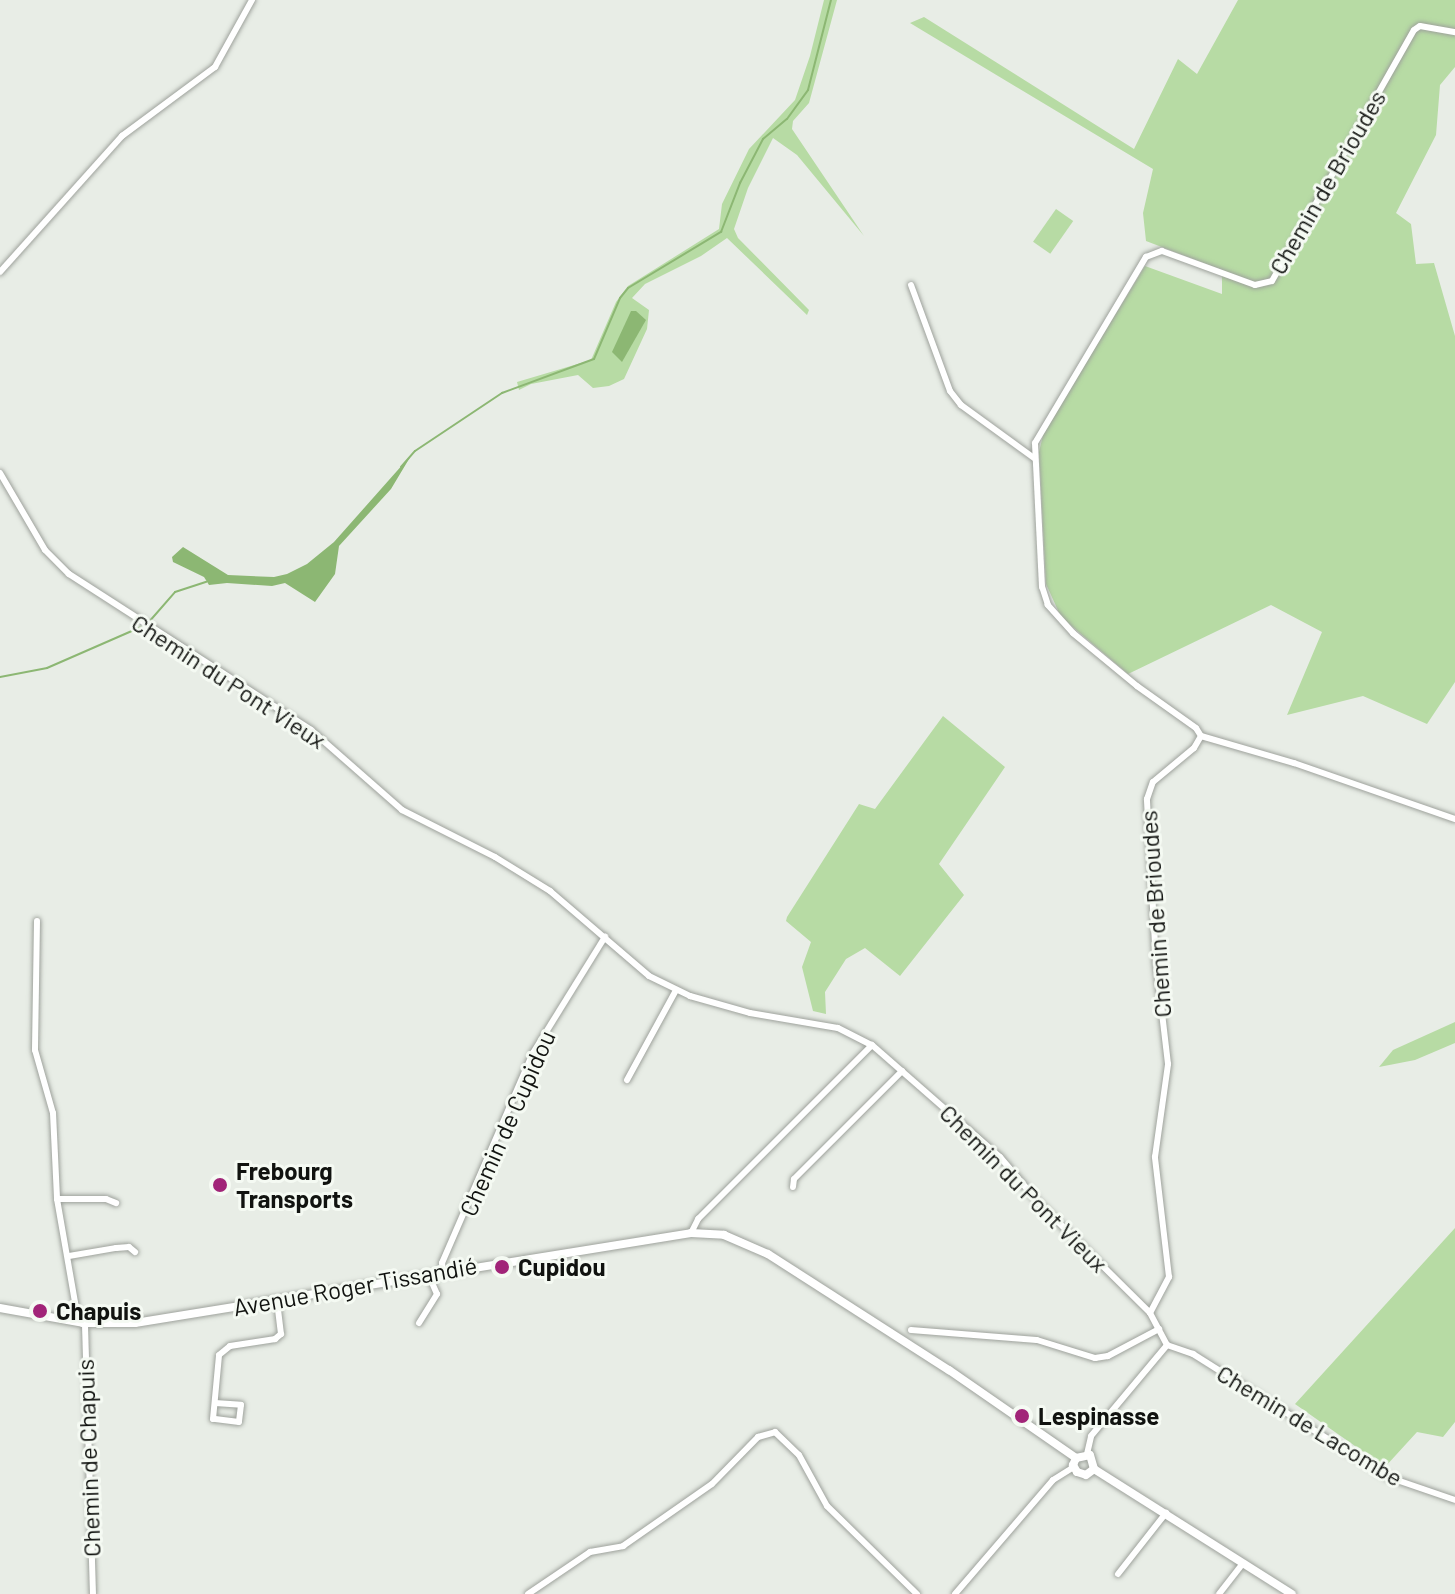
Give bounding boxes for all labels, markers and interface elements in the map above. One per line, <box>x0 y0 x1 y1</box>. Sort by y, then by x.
street label: Chemin de Brioudes <box>1263 85 1391 279</box>
street label: Chemin du Pont Vieux <box>127 608 331 754</box>
street label: Chemin de Brioudes <box>1133 809 1177 1019</box>
street label: Chemin de Cupidou <box>453 1026 561 1220</box>
street label: Chemin du Pont Vieux <box>934 1098 1114 1278</box>
place label: Frebourg Transports <box>236 1157 353 1213</box>
marker: Frebourg Transports <box>211 1176 229 1194</box>
street label: Avenue Roger Tissandié <box>231 1250 479 1322</box>
place label: Cupidou <box>518 1253 605 1281</box>
marker: Cupidou <box>493 1258 511 1276</box>
place label: Chapuis <box>56 1297 141 1325</box>
marker: Chapuis <box>31 1302 49 1320</box>
street label: Chemin de Lacombe <box>1212 1358 1408 1492</box>
street label: Chemin de Chapuis <box>70 1359 106 1557</box>
place label: Lespinasse <box>1038 1402 1159 1430</box>
marker: Lespinasse <box>1013 1407 1031 1425</box>

